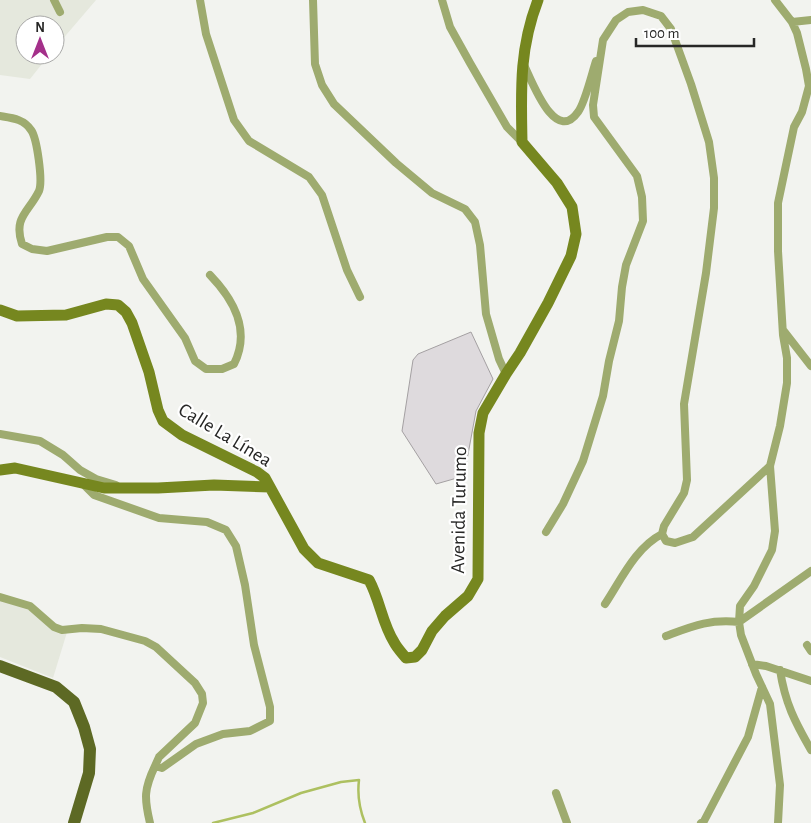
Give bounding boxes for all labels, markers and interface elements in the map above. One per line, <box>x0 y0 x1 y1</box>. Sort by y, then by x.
north arrow <box>15 15 65 65</box>
scale bar <box>636 15 754 47</box>
text: N <box>35 21 45 35</box>
text: 100 m <box>644 26 679 41</box>
street label: Calle La Línea <box>175 399 275 471</box>
street label: Avenida Turumo <box>448 446 470 574</box>

